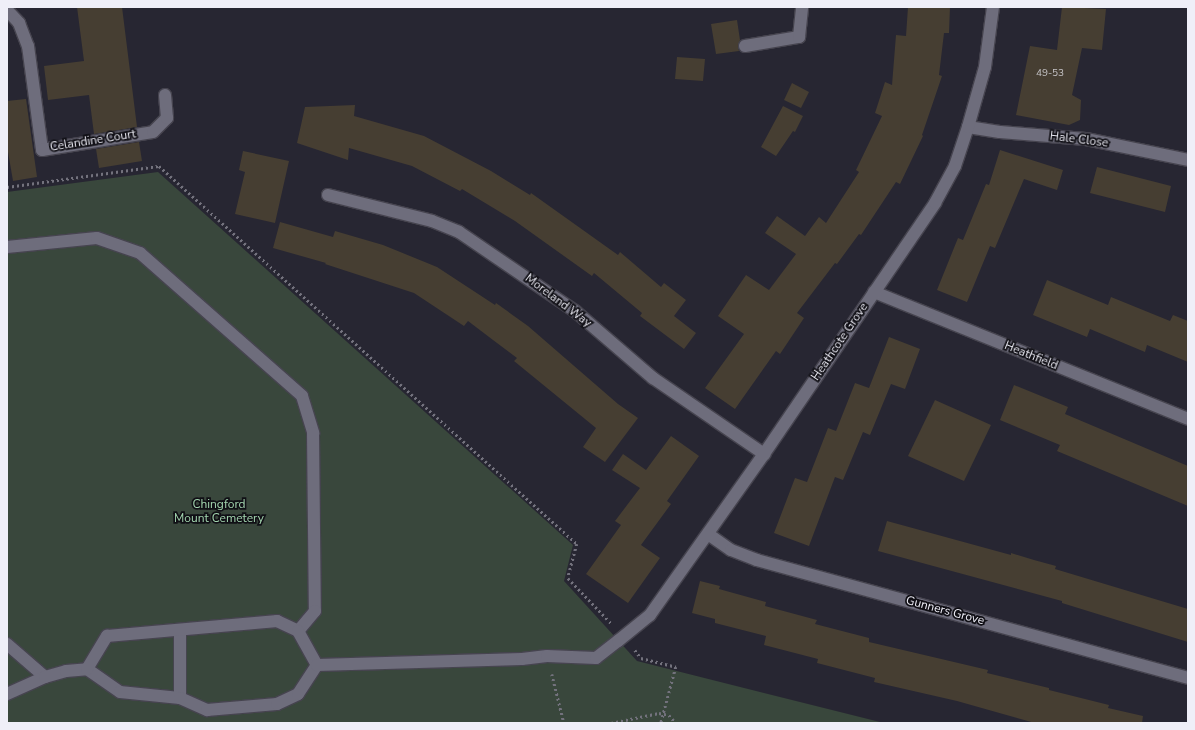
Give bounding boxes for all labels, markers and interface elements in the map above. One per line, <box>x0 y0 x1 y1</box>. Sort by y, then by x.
house number: 49-53 <box>1036 68 1064 80</box>
street label: Celandine Court <box>49 127 137 155</box>
street label: Hale Close <box>1049 129 1109 151</box>
street label: Moreland Way <box>522 271 594 331</box>
street label: Heathcote Grove <box>809 300 871 384</box>
street label: Heathfield <box>1002 339 1060 373</box>
park label: Chingford Mount Cemetery <box>174 498 264 526</box>
street label: Gunners Grove <box>904 594 986 628</box>

